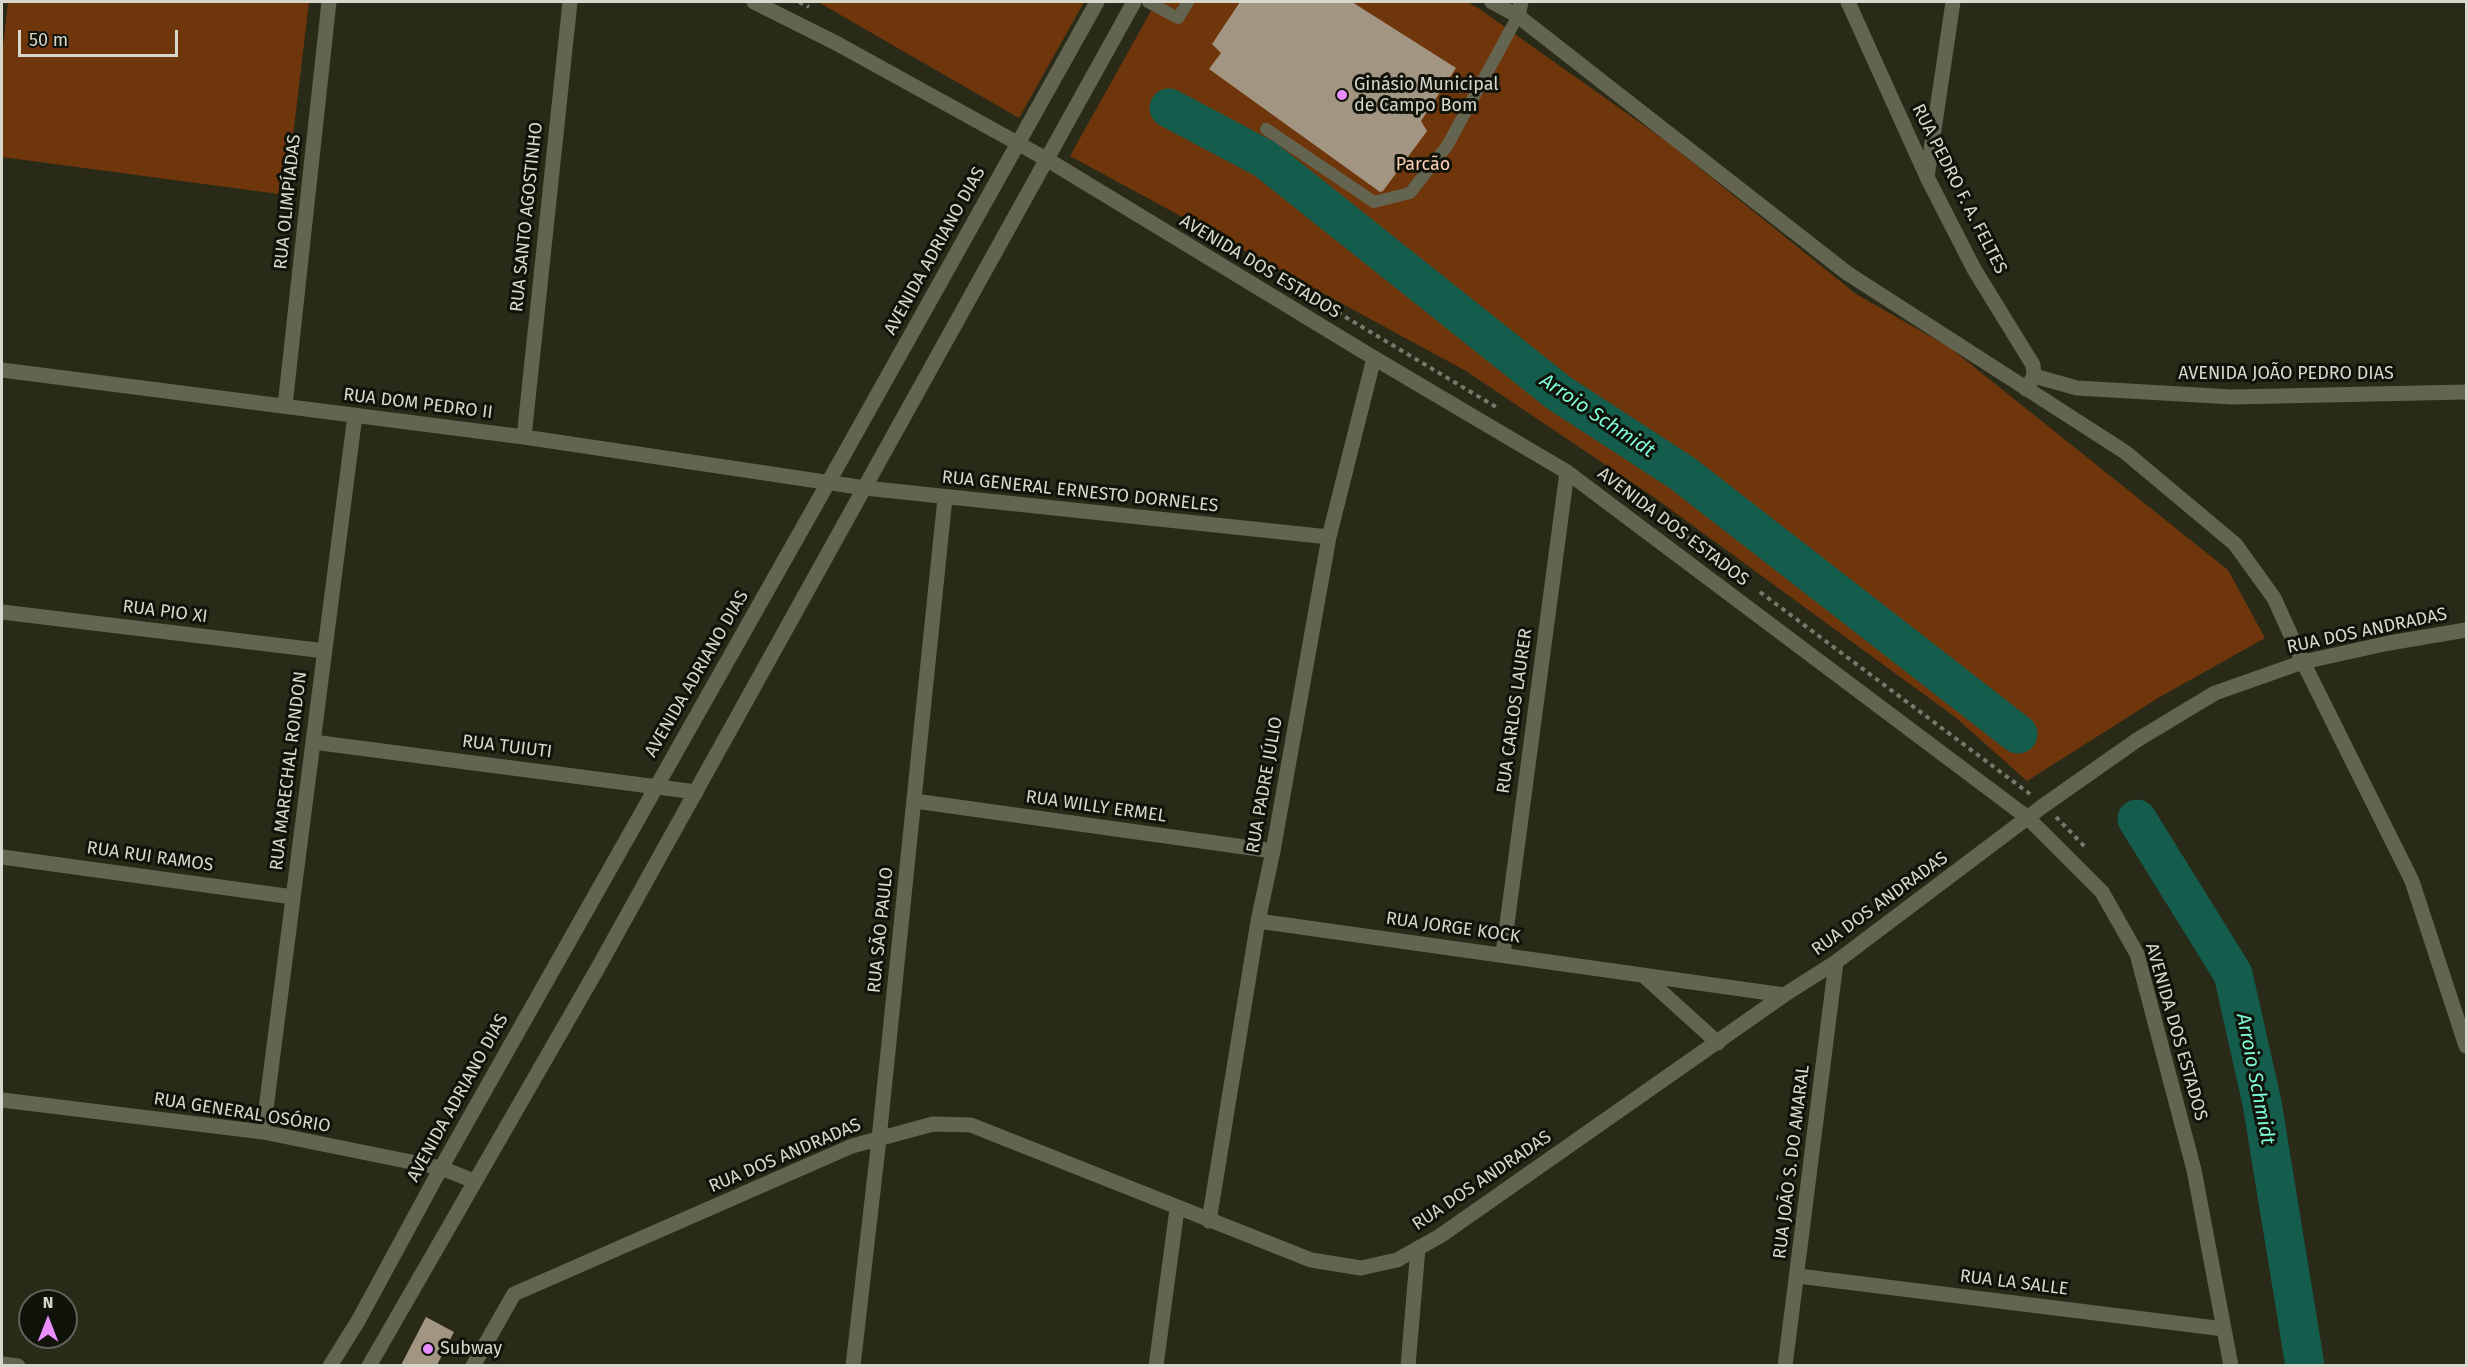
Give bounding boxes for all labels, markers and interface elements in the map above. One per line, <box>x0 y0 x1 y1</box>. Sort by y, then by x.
scale bar <box>21 18 182 56</box>
text: 50 m <box>29 29 68 51</box>
place label: Ginásio Municipal de Campo Bom <box>1354 74 1499 116</box>
marker: Ginásio Municipal de Campo Bom <box>1335 88 1349 102</box>
street label: RUA PEDRO F. A. FELTES <box>1907 100 2011 278</box>
street label: RUA SANTO AGOSTINHO <box>506 121 548 313</box>
street label: RUA OLIMPÍADAS <box>270 133 306 271</box>
park label: Parcão <box>1396 154 1450 176</box>
street label: AVENIDA ADRIANO DIAS <box>880 163 990 339</box>
street label: AVENIDA DOS ESTADOS <box>1176 210 1344 324</box>
street label: AVENIDA JOÃO PEDRO DIAS <box>2178 363 2394 385</box>
water label: Arroio Schmidt <box>1535 369 1659 463</box>
street label: RUA DOM PEDRO II <box>342 384 494 424</box>
street label: AVENIDA DOS ESTADOS <box>1593 463 1753 591</box>
street label: RUA GENERAL ERNESTO DORNELES <box>941 467 1219 517</box>
street label: AVENIDA ADRIANO DIAS <box>640 587 754 761</box>
street label: RUA PIO XI <box>121 596 209 628</box>
street label: RUA DOS ANDRADAS <box>2285 603 2449 659</box>
street label: RUA CARLOS LAURER <box>1493 627 1537 795</box>
street label: RUA MARECHAL RONDON <box>266 670 312 872</box>
street label: RUA PADRE JÚLIO <box>1242 715 1288 855</box>
street label: RUA TUIUTI <box>461 731 553 763</box>
street label: RUA WILLY ERMEL <box>1024 786 1168 828</box>
street label: RUA RUI RAMOS <box>85 837 215 877</box>
street label: RUA DOS ANDRADAS <box>1808 847 1952 961</box>
street label: RUA SÃO PAULO <box>864 866 898 994</box>
street label: RUA JORGE KOCK <box>1384 908 1522 948</box>
street label: AVENIDA DOS ESTADOS <box>2140 941 2212 1123</box>
street label: AVENIDA ADRIANO DIAS <box>403 1010 513 1186</box>
water label: Arroio Schmidt <box>2231 1011 2279 1147</box>
street label: RUA JOÃO S. DO AMARAL <box>1769 1064 1815 1260</box>
street label: RUA GENERAL OSÓRIO <box>152 1088 332 1138</box>
street label: RUA DOS ANDRADAS <box>706 1114 864 1198</box>
street label: RUA DOS ANDRADAS <box>1408 1126 1556 1236</box>
street label: RUA LA SALLE <box>1958 1266 2070 1300</box>
north arrow <box>18 1289 78 1349</box>
text: N <box>43 1293 53 1312</box>
place label: Subway <box>440 1338 502 1360</box>
marker: Subway <box>421 1342 435 1356</box>

